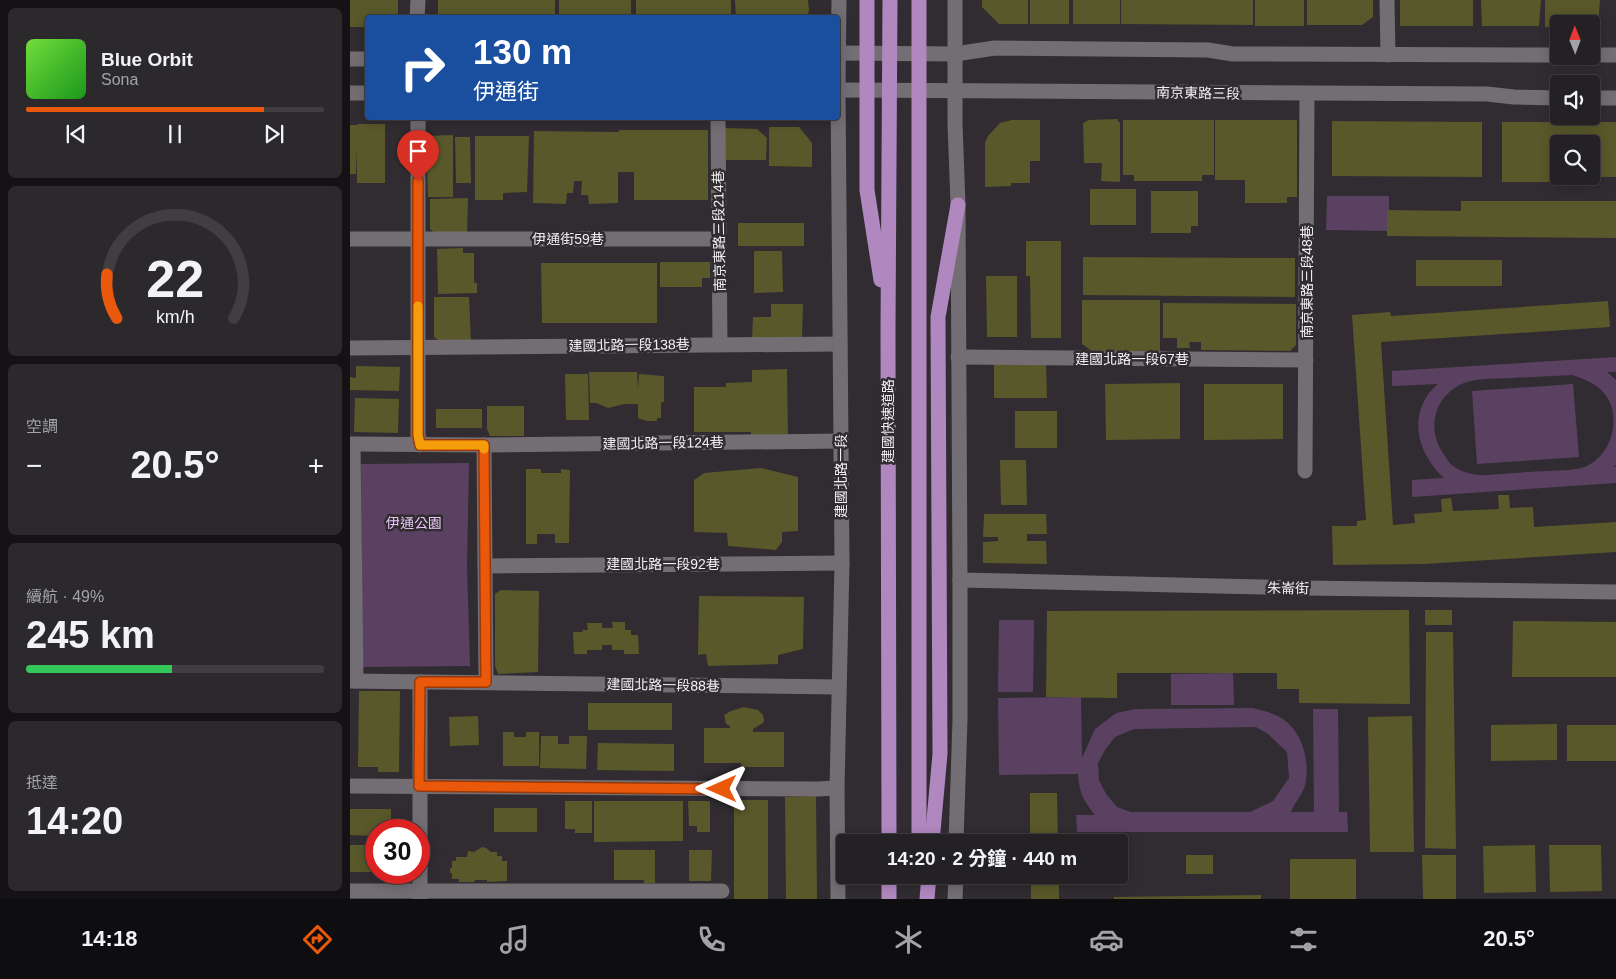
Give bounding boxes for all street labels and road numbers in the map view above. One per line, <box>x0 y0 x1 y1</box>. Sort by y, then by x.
street label: 南京東路三段 <box>1156 84 1240 102</box>
street label: 南京東路三段214巷 <box>710 170 728 292</box>
street label: 南京東路三段48巷 <box>1299 225 1315 339</box>
street label: 伊通街59巷 <box>532 231 604 247</box>
street label: 建國北路一段138巷 <box>568 336 690 354</box>
street label: 建國北路一段67巷 <box>1075 351 1189 367</box>
street label: 建國快速道路 <box>880 379 896 463</box>
street label: 建國北路一段124巷 <box>602 434 724 452</box>
street label: 建國北路一段 <box>833 434 849 518</box>
street label: 建國北路一段92巷 <box>606 556 720 572</box>
street label: 朱崙街 <box>1267 580 1309 596</box>
street label: 建國北路一段88巷 <box>606 676 720 694</box>

